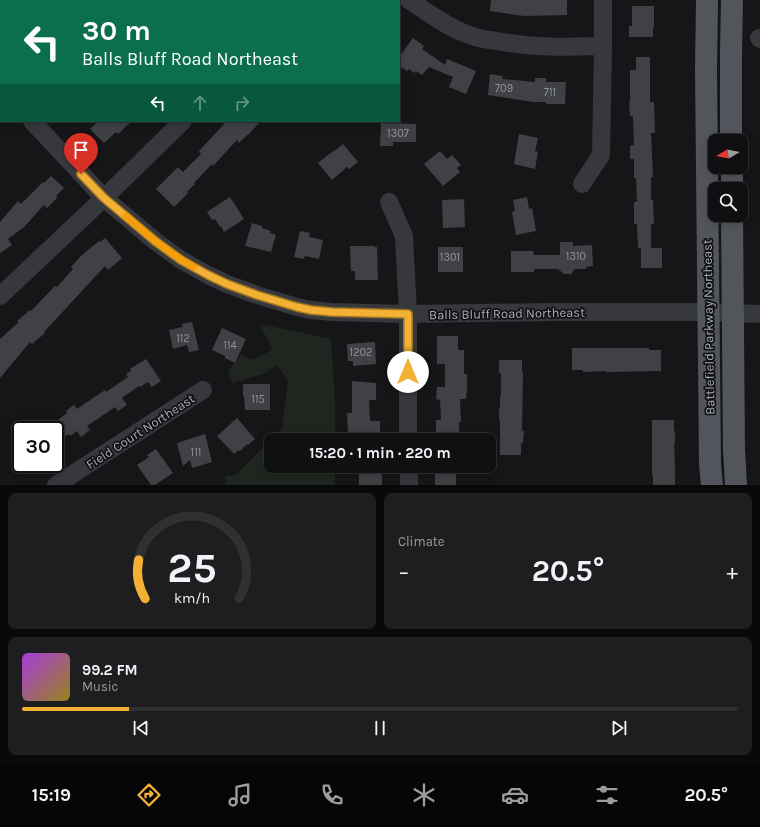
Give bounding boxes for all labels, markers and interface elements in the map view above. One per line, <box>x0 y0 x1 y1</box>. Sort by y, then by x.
text: 30 m <box>82 14 151 47</box>
icon: left <box>16 16 68 68</box>
text: Balls Bluff Road Northeast <box>82 48 298 70</box>
house number: 709 <box>495 82 513 95</box>
house number: 711 <box>544 86 556 99</box>
icon: left <box>147 92 169 114</box>
icon: ahead <box>189 92 211 114</box>
icon: right <box>231 92 253 114</box>
house number: 1307 <box>387 127 409 140</box>
pin <box>64 133 98 174</box>
north arrow <box>708 134 748 174</box>
map controls <box>708 134 748 222</box>
icon: arrive <box>70 139 92 161</box>
button: search <box>708 182 748 222</box>
street label: Battlefield Parkway Northeast <box>699 239 718 415</box>
house number: 1310 <box>566 250 586 263</box>
house number: 1301 <box>440 251 460 264</box>
street label: Balls Bluff Road Northeast <box>429 305 585 322</box>
house number: 112 <box>176 332 190 345</box>
house number: 114 <box>223 339 237 352</box>
house number: 1202 <box>350 346 372 359</box>
position arrow <box>387 351 429 393</box>
street label: Field Court Northeast <box>83 391 197 472</box>
house number: 115 <box>251 393 265 406</box>
speed limit sign: 30 <box>12 421 64 473</box>
text: 15:20 · 1 min · 220 m <box>309 444 451 462</box>
house number: 111 <box>191 446 201 459</box>
text: Climate <box>398 534 444 549</box>
text: 25 <box>167 544 217 592</box>
text: 20.5° <box>532 553 604 589</box>
text: − <box>398 559 410 585</box>
text: + <box>726 559 738 585</box>
text: km/h <box>174 590 210 607</box>
text: 99.2 FM <box>82 661 138 679</box>
text: Music <box>82 679 118 694</box>
icon: previous <box>130 717 152 739</box>
icon: pause <box>369 717 391 739</box>
icon: next <box>608 717 630 739</box>
icon: directions <box>135 781 163 809</box>
icon: music <box>226 781 254 809</box>
icon: phone <box>318 781 346 809</box>
icon: climate <box>410 781 438 809</box>
icon: car <box>501 781 529 809</box>
icon: filters <box>593 781 621 809</box>
text: 15:19 <box>32 784 71 806</box>
text: 20.5° <box>684 784 728 806</box>

